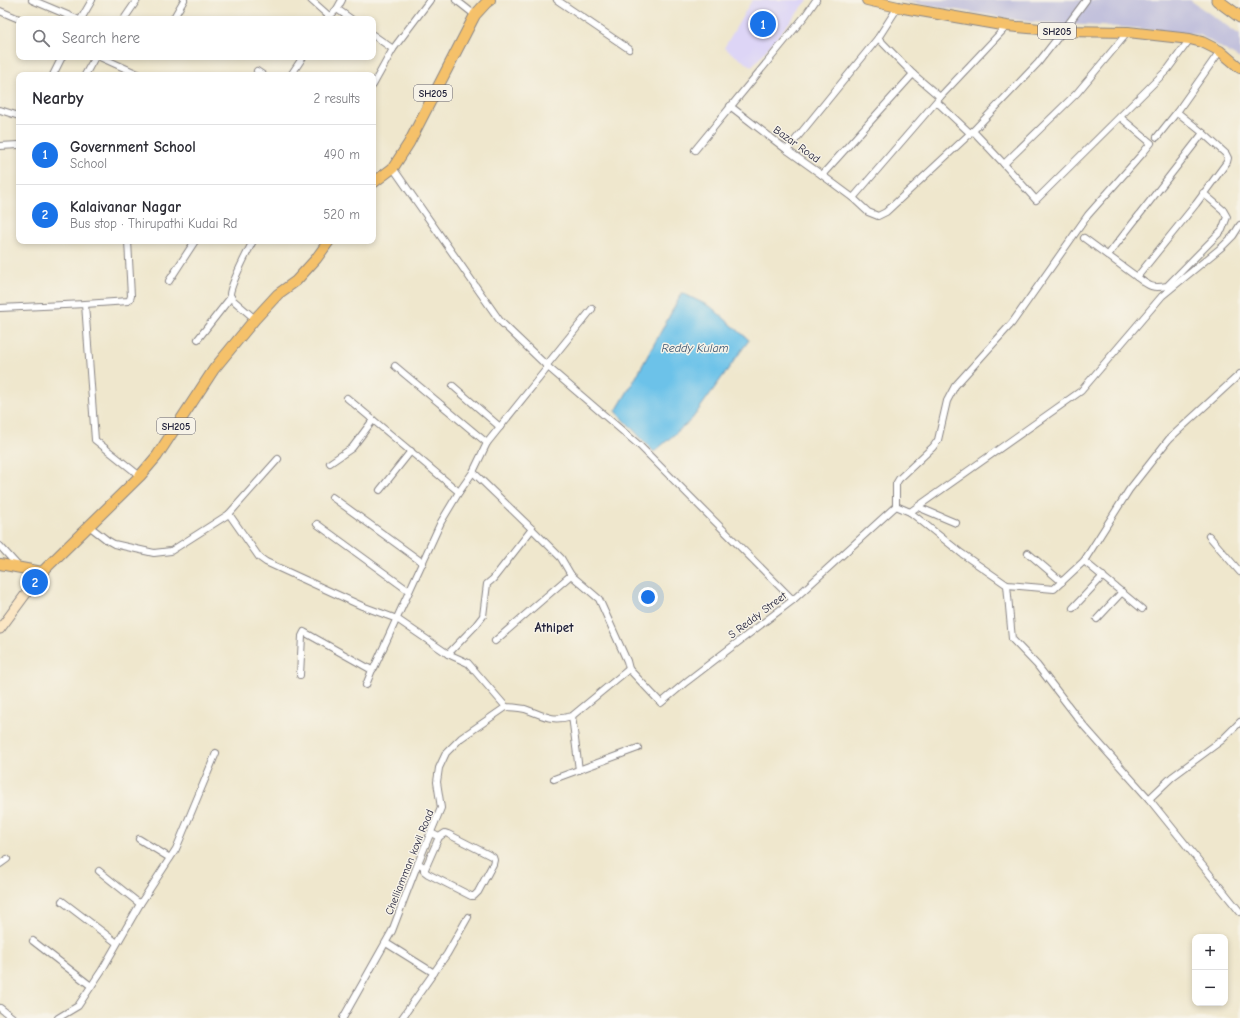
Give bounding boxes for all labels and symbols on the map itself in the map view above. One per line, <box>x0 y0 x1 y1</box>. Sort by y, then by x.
pin: 1 <box>750 9 776 39</box>
road number: SH205 <box>1038 23 1076 39</box>
road number: SH205 <box>414 85 452 101</box>
street label: Bazar Road <box>771 123 823 166</box>
water label: Reddy Kulam <box>661 341 729 355</box>
road number: SH205 <box>157 418 195 434</box>
pin: 2 <box>22 567 48 597</box>
your location <box>638 587 658 607</box>
street label: S Reddy Street <box>726 589 790 641</box>
district label: Athipet <box>535 620 574 635</box>
street label: Chelliamman kovil Road <box>382 807 437 917</box>

